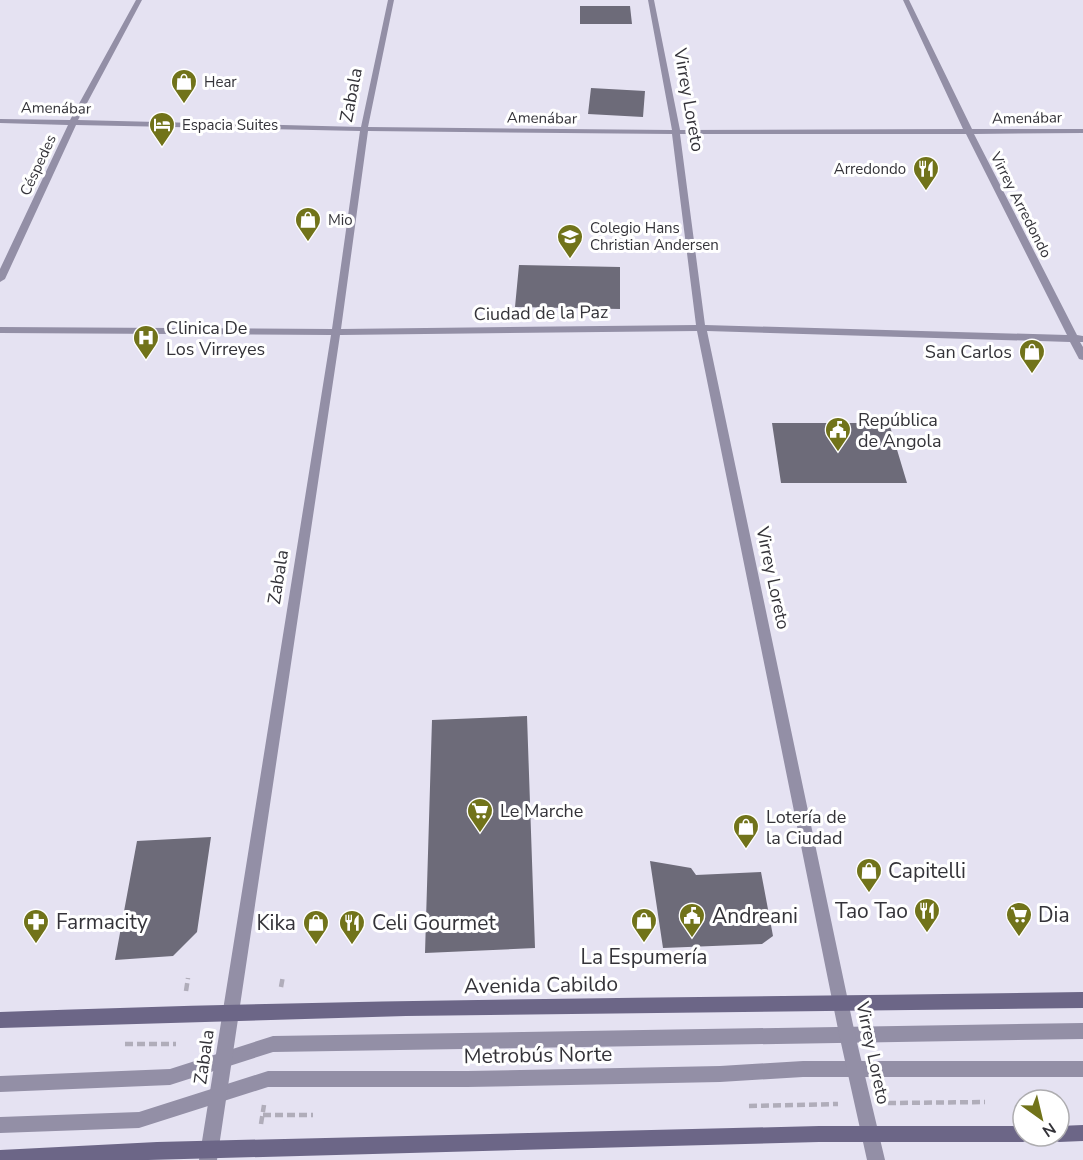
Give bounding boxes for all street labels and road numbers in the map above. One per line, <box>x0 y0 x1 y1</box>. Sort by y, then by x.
street label: Virrey Loreto <box>668 45 710 154</box>
street label: Zabala <box>334 66 368 124</box>
street label: Amenábar <box>21 97 92 119</box>
street label: Amenábar <box>507 107 578 129</box>
street label: Amenábar <box>992 107 1063 129</box>
street label: Céspedes <box>15 131 61 199</box>
street label: Virrey Arredondo <box>985 148 1056 261</box>
street label: Ciudad de la Paz <box>474 300 608 326</box>
street label: Virrey Loreto <box>750 523 796 632</box>
street label: Zabala <box>262 548 294 606</box>
street label: Avenida Cabildo <box>464 970 618 1000</box>
street label: Virrey Loreto <box>850 998 896 1107</box>
street label: Zabala <box>188 1028 220 1086</box>
street label: Metrobús Norte <box>463 1040 613 1070</box>

